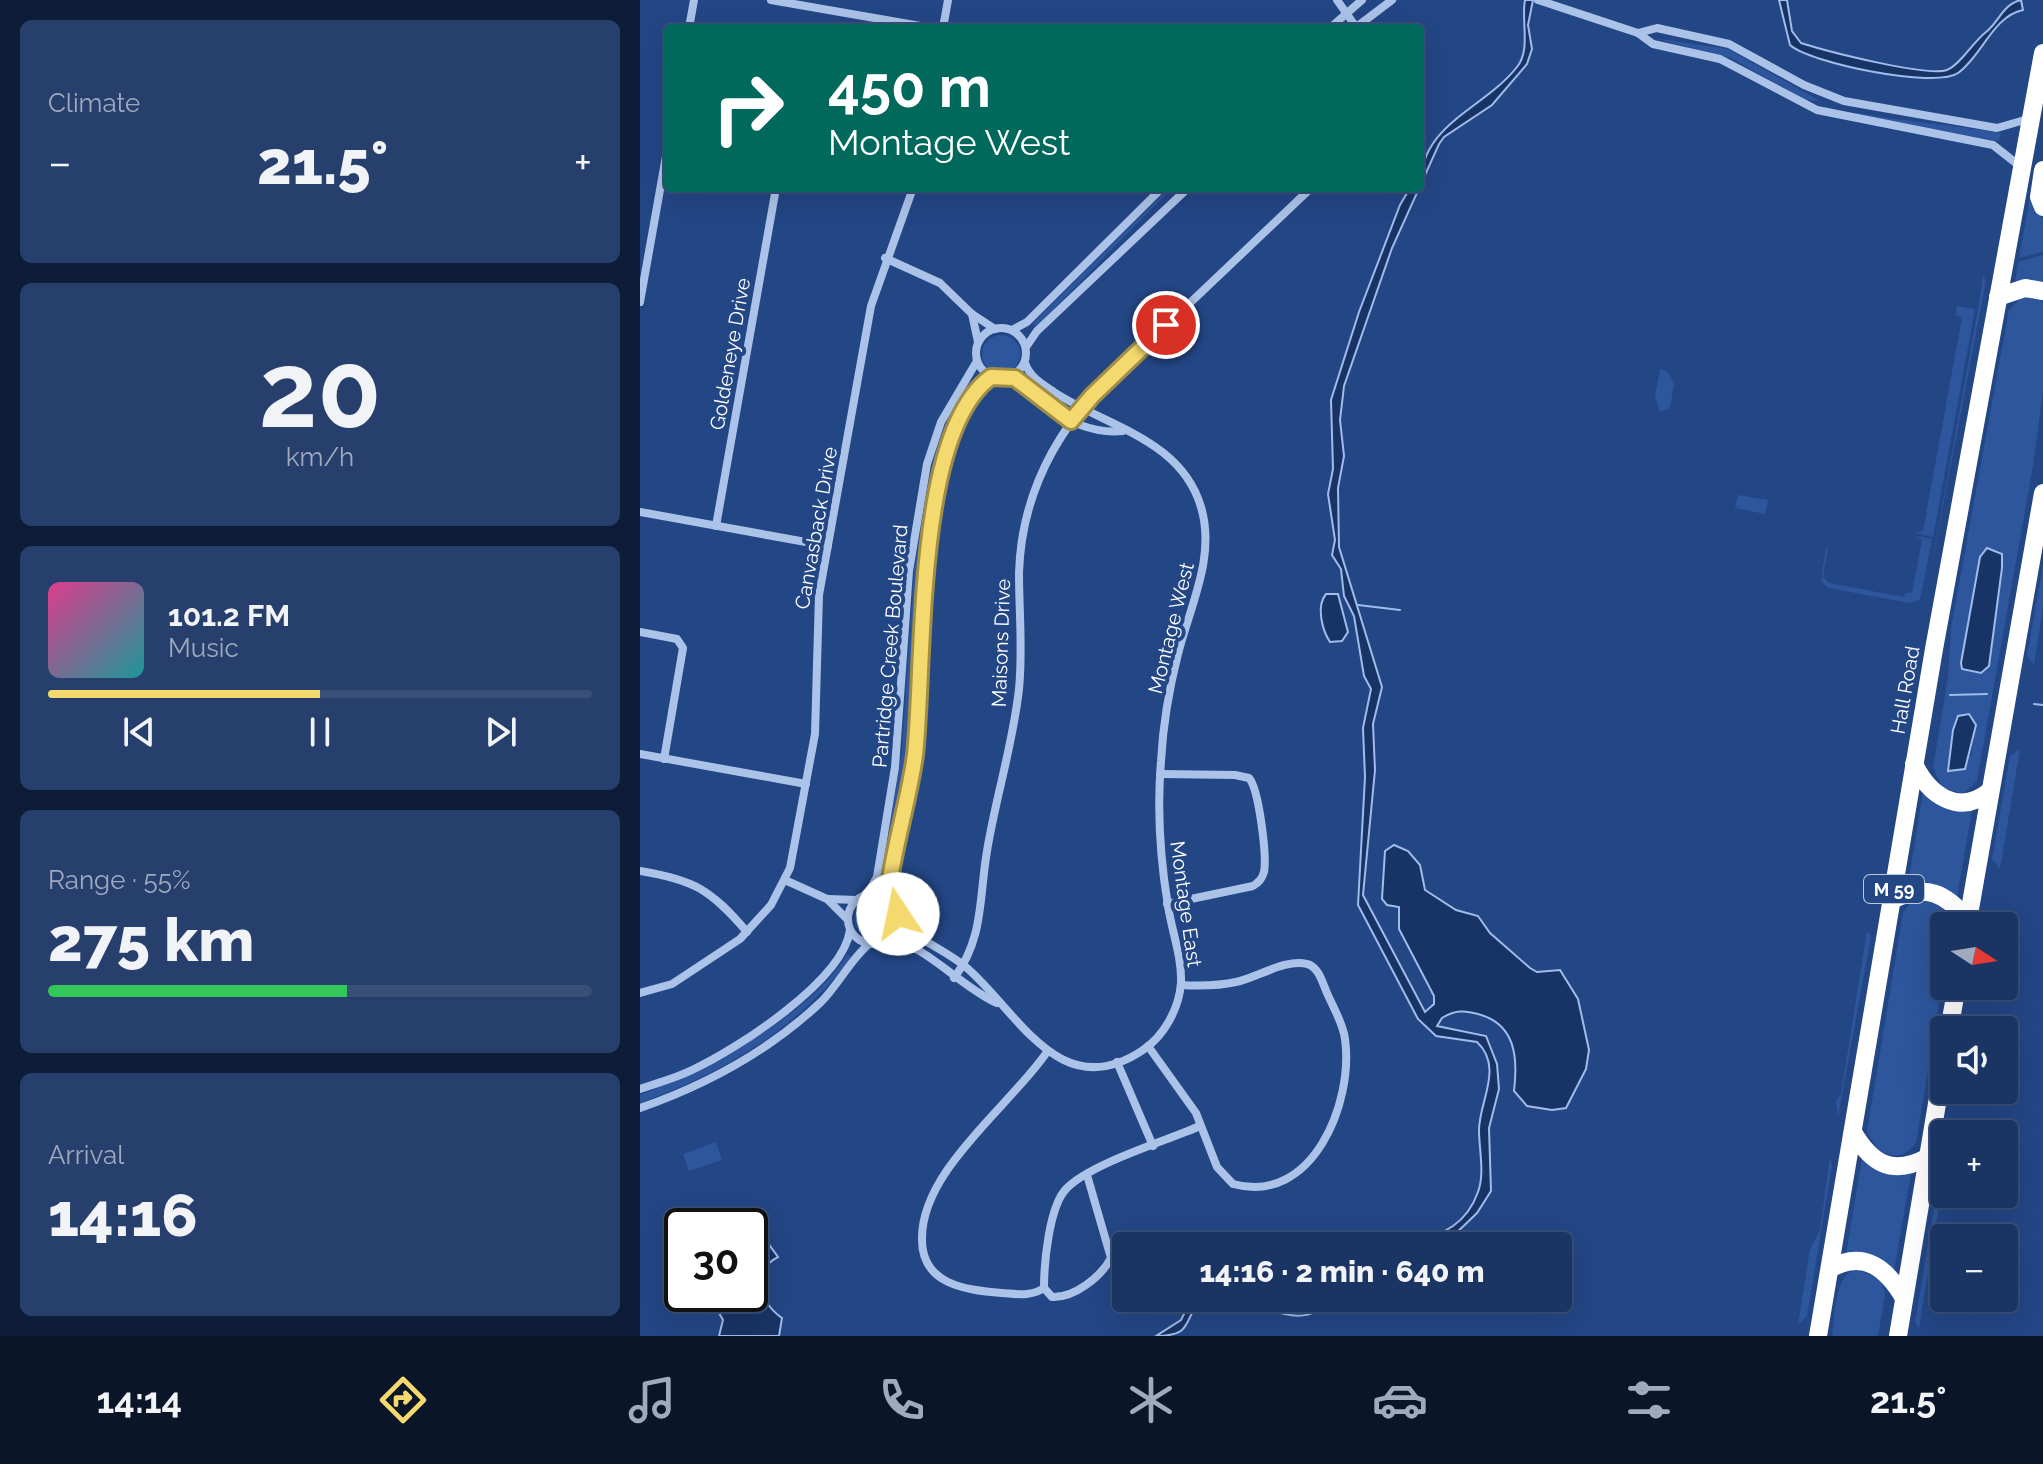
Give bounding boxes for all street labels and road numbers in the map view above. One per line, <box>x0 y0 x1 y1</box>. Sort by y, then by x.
street label: Goldeneye Drive <box>705 276 755 432</box>
street label: Canvasback Drive <box>790 445 842 611</box>
street label: Partridge Creek Boulevard <box>867 523 913 769</box>
street label: Montage West <box>1143 559 1199 696</box>
street label: Maisons Drive <box>987 578 1015 708</box>
street label: Hall Road <box>1885 644 1925 736</box>
street label: Montage East <box>1165 839 1207 969</box>
road number: M 59 <box>1864 875 1924 903</box>

